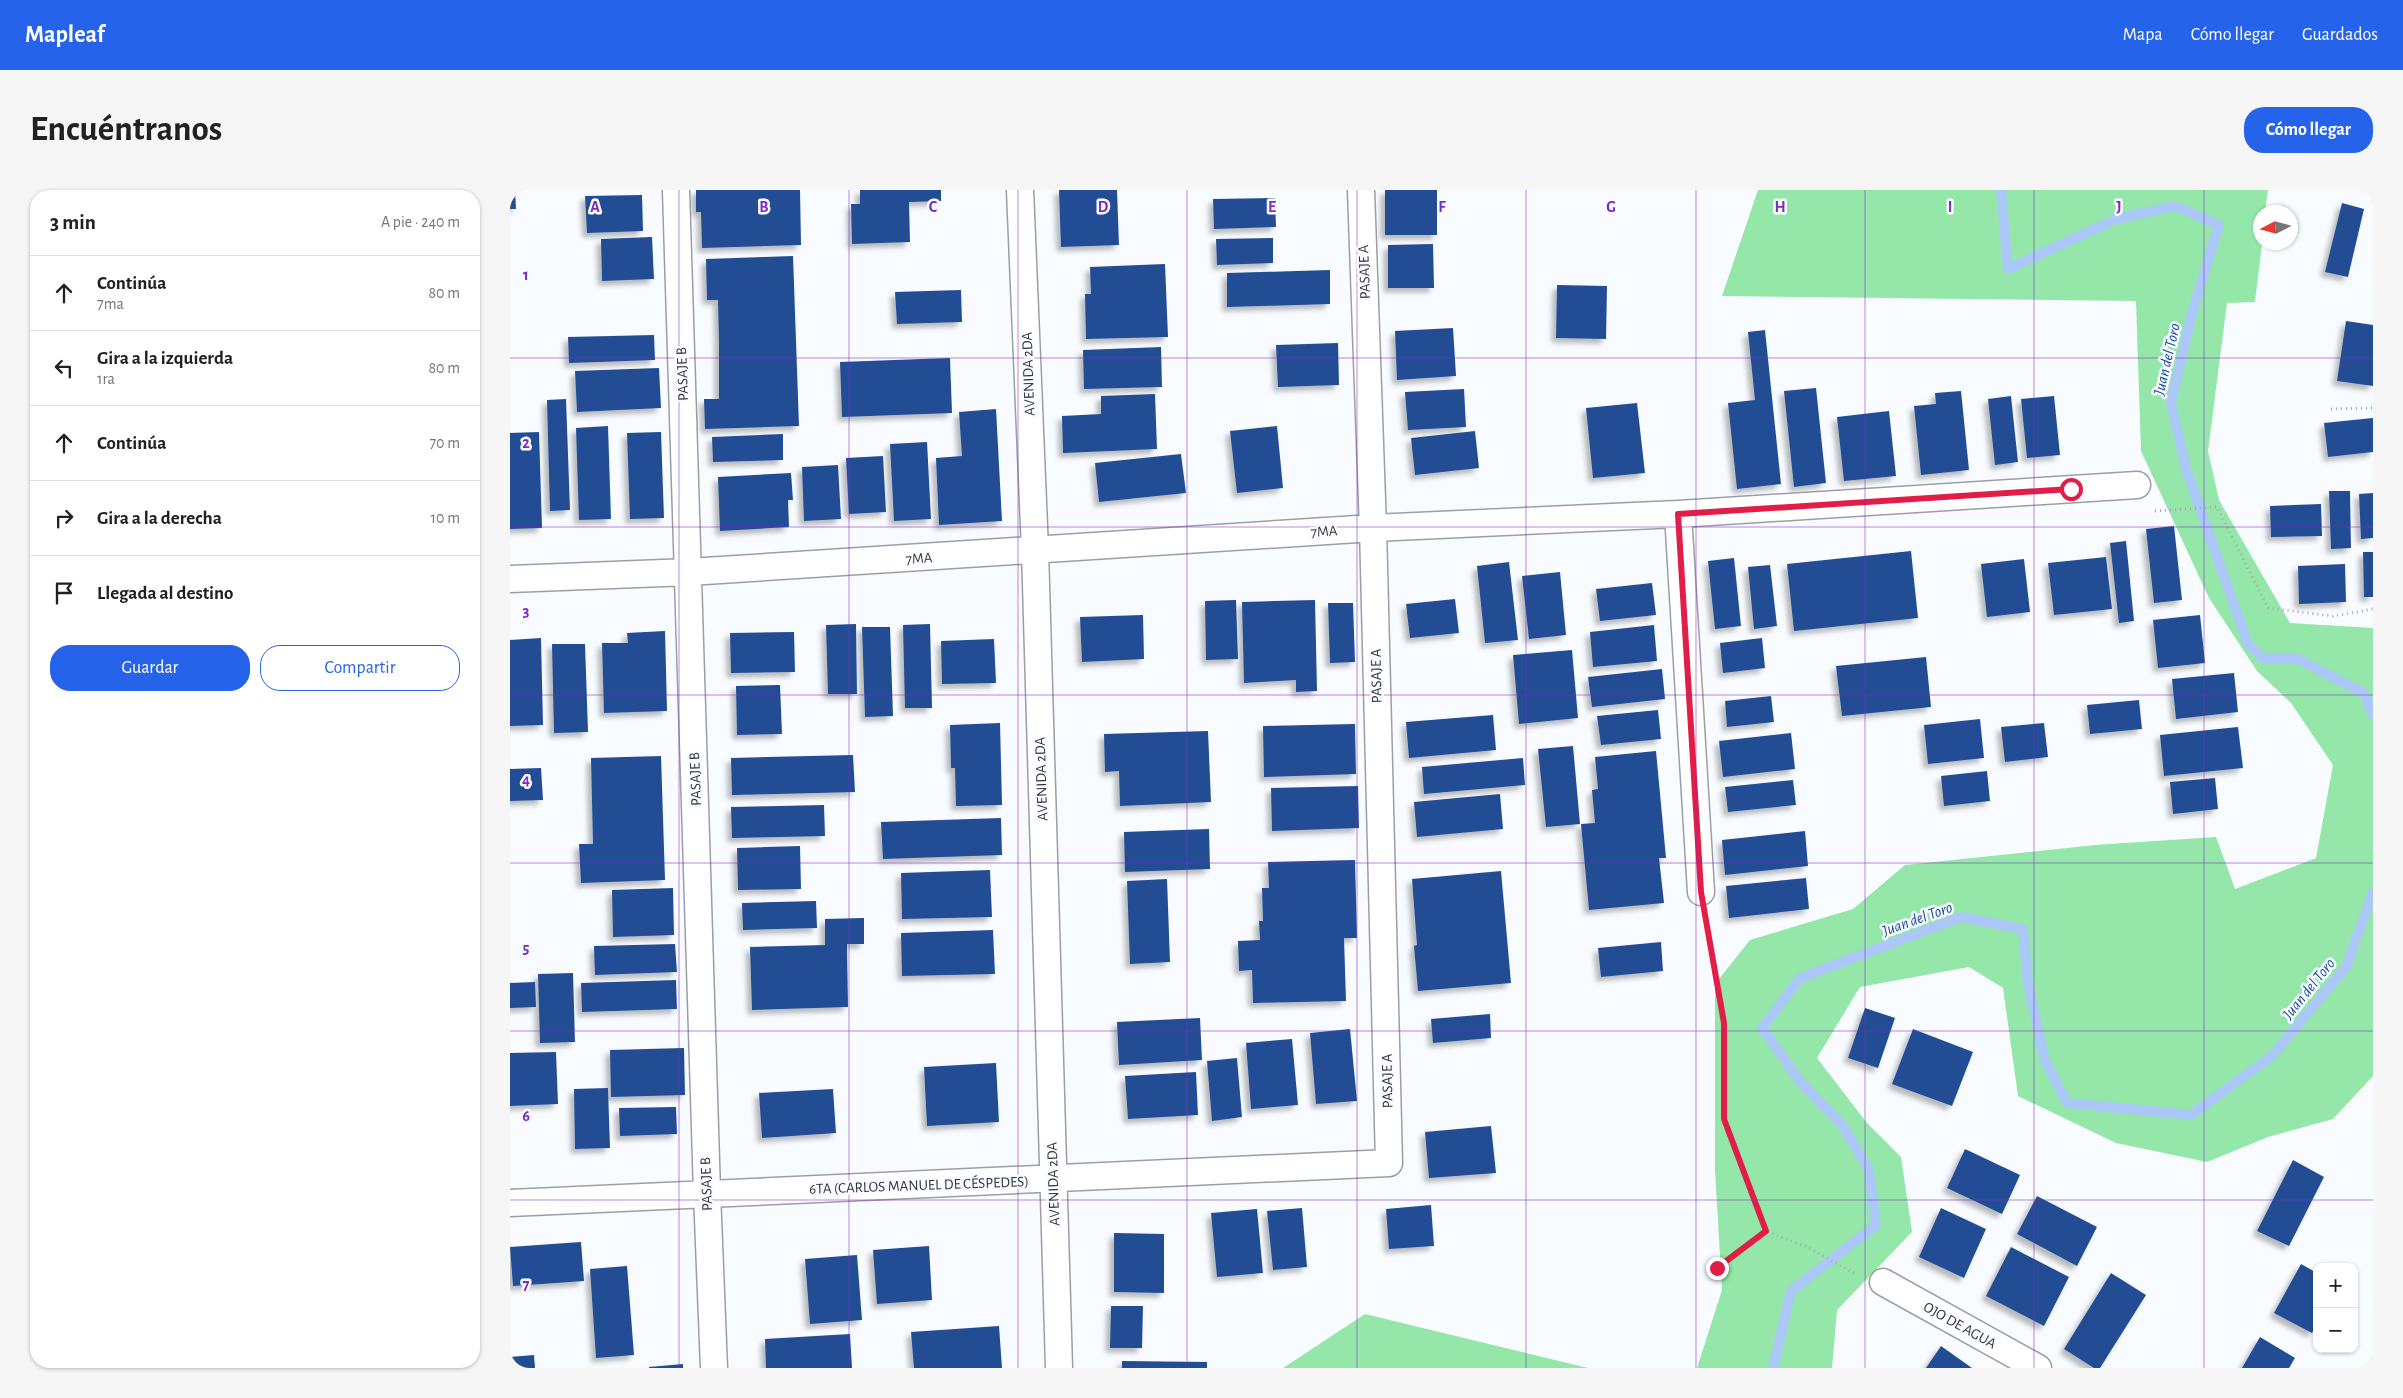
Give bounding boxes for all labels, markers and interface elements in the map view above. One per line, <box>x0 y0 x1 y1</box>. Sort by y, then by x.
text: Mapleaf <box>25 23 105 47</box>
text: Mapa <box>2123 26 2163 44</box>
text: Cómo llegar <box>2191 26 2274 44</box>
text: Guardados <box>2302 26 2378 44</box>
button: Cómo llegar <box>2244 107 2373 153</box>
text: Encuéntranos <box>30 112 222 147</box>
text: A <box>590 199 600 215</box>
text: B <box>759 199 769 215</box>
text: C <box>929 199 938 215</box>
text: D <box>1098 199 1109 215</box>
text: E <box>1268 199 1276 215</box>
text: F <box>1438 199 1446 215</box>
text: G <box>1606 199 1616 215</box>
text: H <box>1774 199 1786 215</box>
text: I <box>1948 199 1952 215</box>
text: J <box>2116 199 2122 215</box>
north arrow <box>2253 205 2298 250</box>
text: 3 min <box>50 212 96 233</box>
text: A pie · 240 m <box>381 214 460 230</box>
street label: PASAJE A <box>1356 244 1373 299</box>
text: 1 <box>523 267 529 283</box>
text: Continúa <box>97 274 166 293</box>
icon: ahead <box>50 279 78 307</box>
text: 80 m <box>429 285 460 301</box>
text: 7ma <box>97 296 124 312</box>
water label: Juan del Toro <box>2151 321 2183 398</box>
street label: AVENIDA 2DA <box>1020 331 1037 416</box>
street label: PASAJE B <box>674 347 691 401</box>
text: Gira a la izquierda <box>97 349 233 368</box>
icon: left <box>50 354 78 382</box>
text: 80 m <box>429 360 460 376</box>
text: 1ra <box>97 371 115 387</box>
icon: ahead <box>50 429 78 457</box>
text: Continúa <box>97 434 166 453</box>
text: 70 m <box>429 435 460 451</box>
text: 2 <box>522 435 530 451</box>
route start <box>2060 478 2083 501</box>
icon: right <box>50 504 78 532</box>
text: Gira a la derecha <box>97 509 222 528</box>
text: 10 m <box>431 510 460 526</box>
street label: 7MA <box>1310 523 1338 540</box>
street label: 7MA <box>905 550 933 567</box>
icon: arrive <box>50 579 78 607</box>
text: Llegada al destino <box>97 584 234 603</box>
text: 3 <box>523 603 530 619</box>
button: Guardar <box>50 645 250 691</box>
button: Compartir <box>260 645 460 691</box>
street label: PASAJE A <box>1369 648 1384 703</box>
street label: AVENIDA 2DA <box>1033 736 1050 821</box>
street label: PASAJE B <box>687 752 704 806</box>
text: 4 <box>522 772 530 788</box>
water label: Juan del Toro <box>1879 899 1955 939</box>
text: 5 <box>523 940 530 956</box>
water label: Juan del Toro <box>2279 955 2338 1023</box>
street label: PASAJE A <box>1380 1053 1395 1108</box>
text: 6 <box>522 1108 530 1124</box>
street label: AVENIDA 2DA <box>1045 1141 1062 1226</box>
street label: PASAJE B <box>698 1157 715 1211</box>
street label: 6TA (CARLOS MANUEL DE CÉSPEDES) <box>809 1172 1029 1197</box>
route end <box>1706 1257 1729 1280</box>
map controls <box>2313 1263 2358 1353</box>
button: + <box>2313 1263 2358 1308</box>
text: 7 <box>523 1277 530 1293</box>
street label: OJO DE AGUA <box>1921 1299 1999 1352</box>
button: − <box>2313 1308 2358 1353</box>

